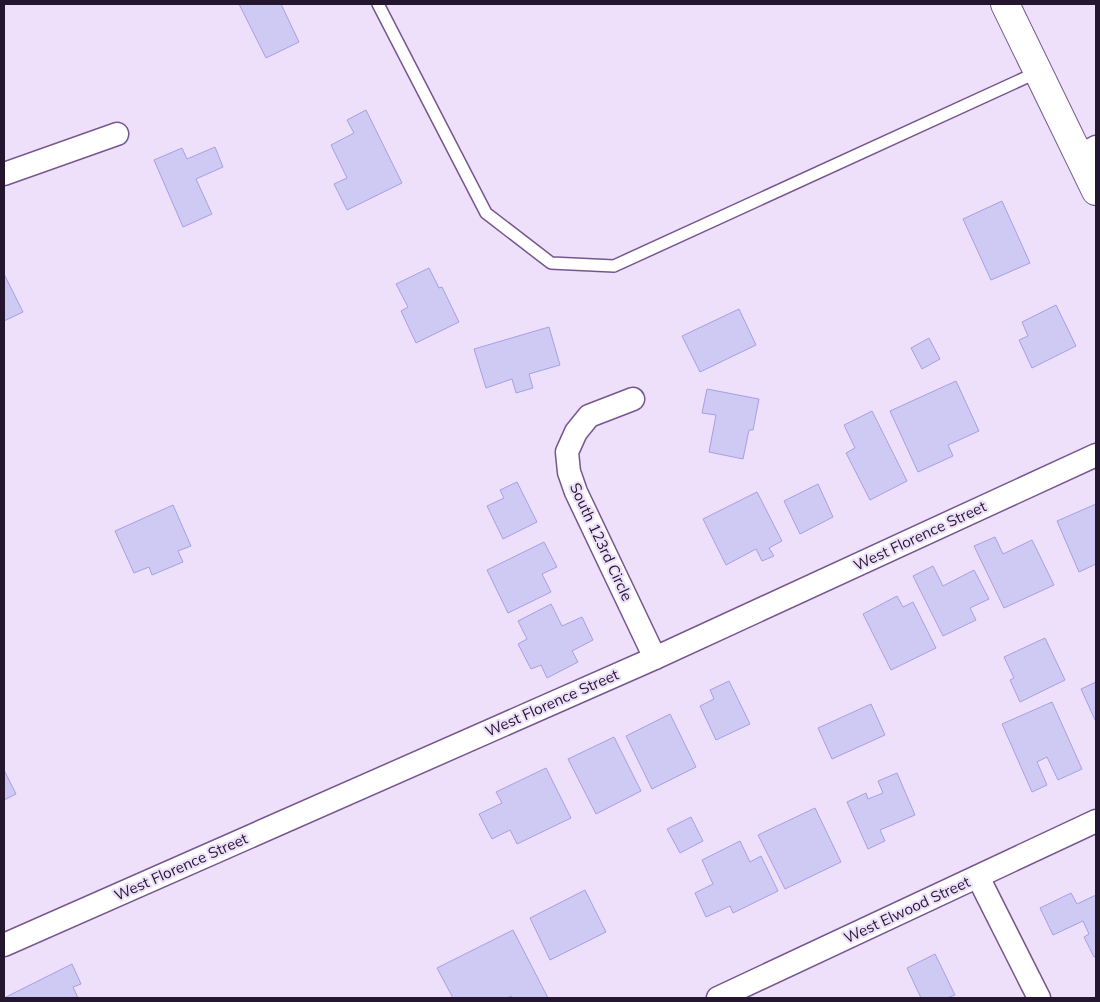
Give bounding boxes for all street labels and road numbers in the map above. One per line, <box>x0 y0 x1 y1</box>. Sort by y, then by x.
street label: South 123rd Circle <box>566 480 637 604</box>
street label: West Florence Street <box>850 496 989 575</box>
street label: West Florence Street <box>482 665 622 741</box>
street label: West Florence Street <box>111 829 251 905</box>
street label: West Elwood Street <box>841 872 973 947</box>

